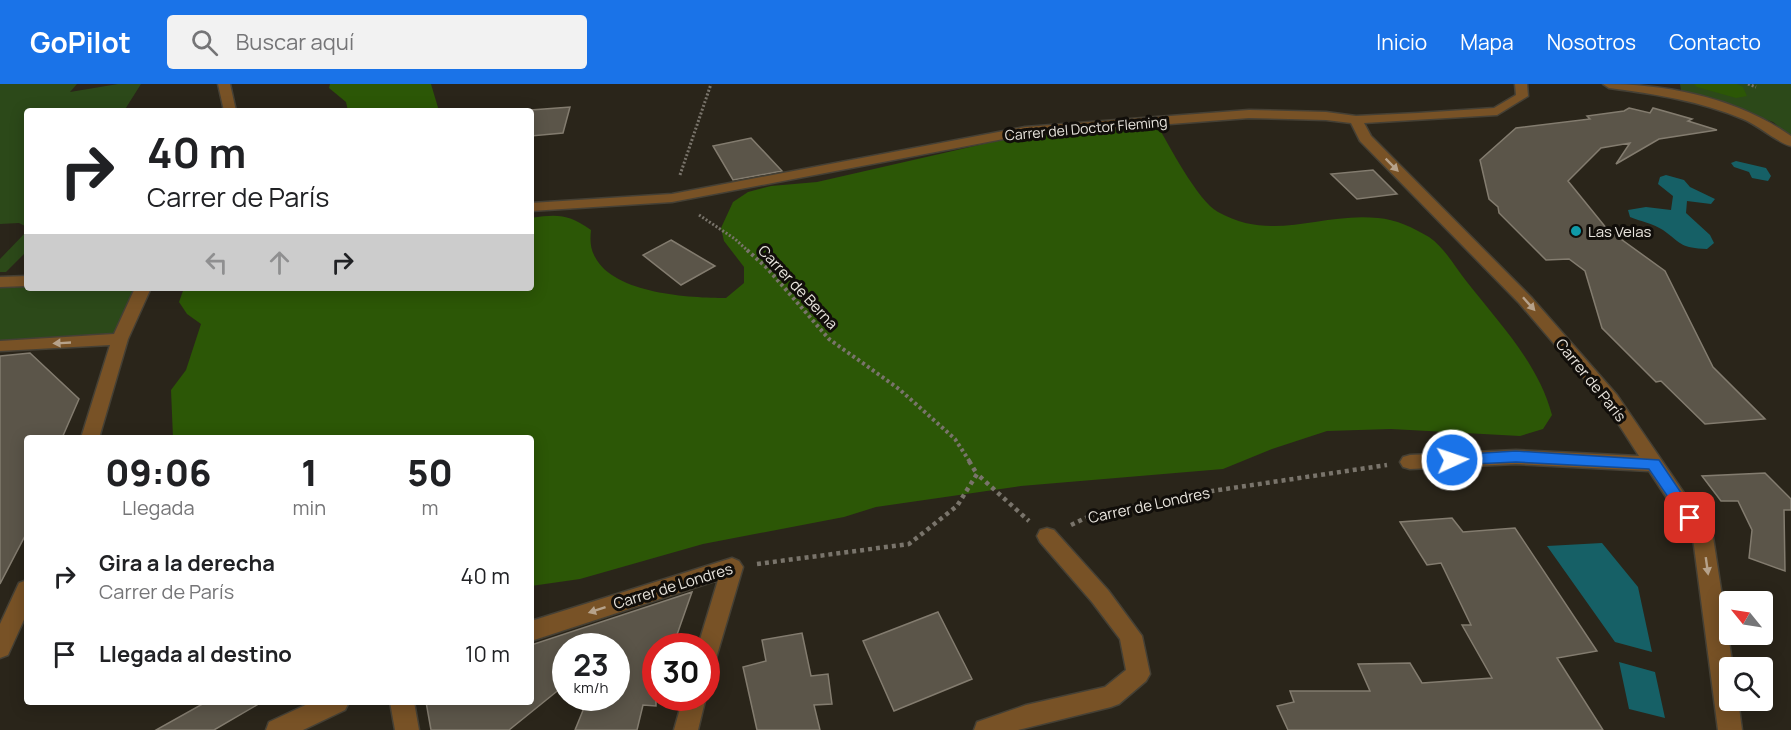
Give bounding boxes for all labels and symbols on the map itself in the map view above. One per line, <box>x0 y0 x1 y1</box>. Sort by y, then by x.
street label: Carrer del Doctor Fleming <box>1004 111 1168 145</box>
one-way arrow <box>1384 158 1398 172</box>
place label: Las Velas <box>1588 221 1652 242</box>
marker: Las Velas <box>1569 224 1583 238</box>
street label: Carrer de Berna <box>753 240 843 334</box>
one-way arrow <box>1522 296 1535 311</box>
street label: Carrer de París <box>1551 334 1631 426</box>
one-way arrow <box>52 338 71 347</box>
position arrow <box>1420 428 1484 492</box>
street label: Carrer de Londres <box>1086 482 1212 528</box>
pin <box>1664 492 1715 543</box>
one-way arrow <box>1702 557 1711 576</box>
street label: Carrer de Londres <box>611 558 735 614</box>
north arrow <box>1719 591 1773 645</box>
one-way arrow <box>587 606 605 615</box>
speed limit sign: 30 <box>642 633 720 711</box>

